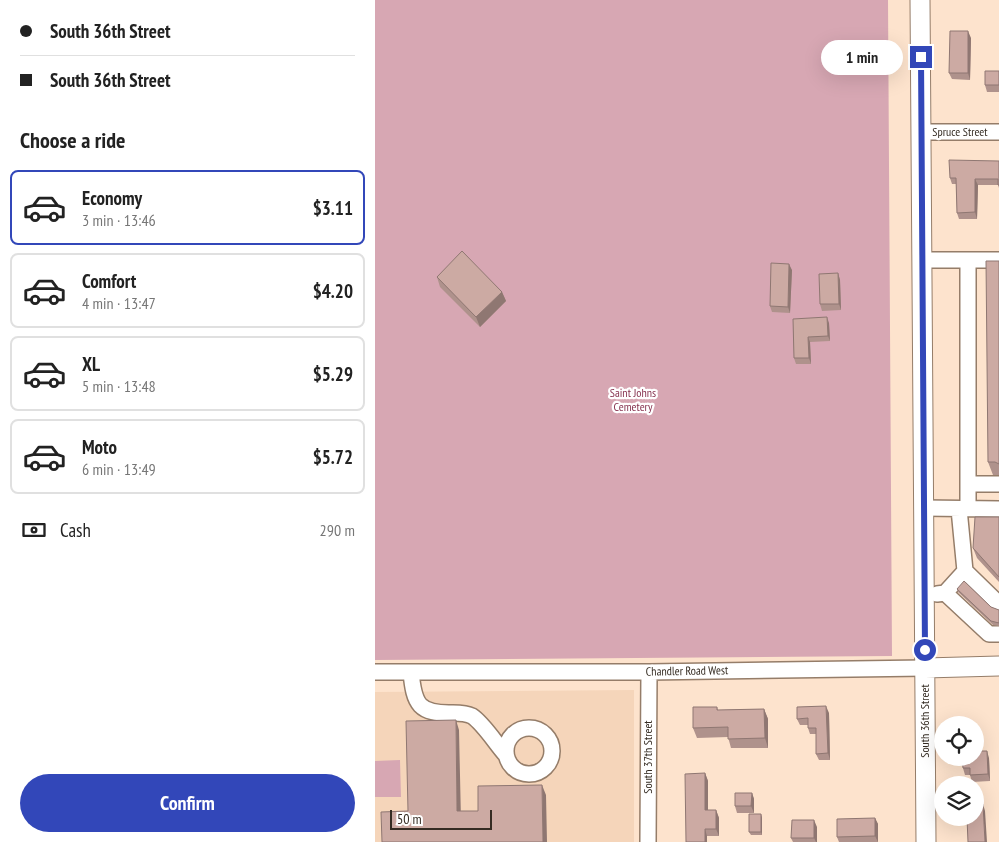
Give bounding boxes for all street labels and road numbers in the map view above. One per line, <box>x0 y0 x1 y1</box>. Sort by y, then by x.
street label: Spruce Street <box>932 124 988 139</box>
street label: Chandler Road West <box>646 662 729 679</box>
street label: South 36th Street <box>917 684 932 758</box>
street label: South 37th Street <box>640 720 655 794</box>

